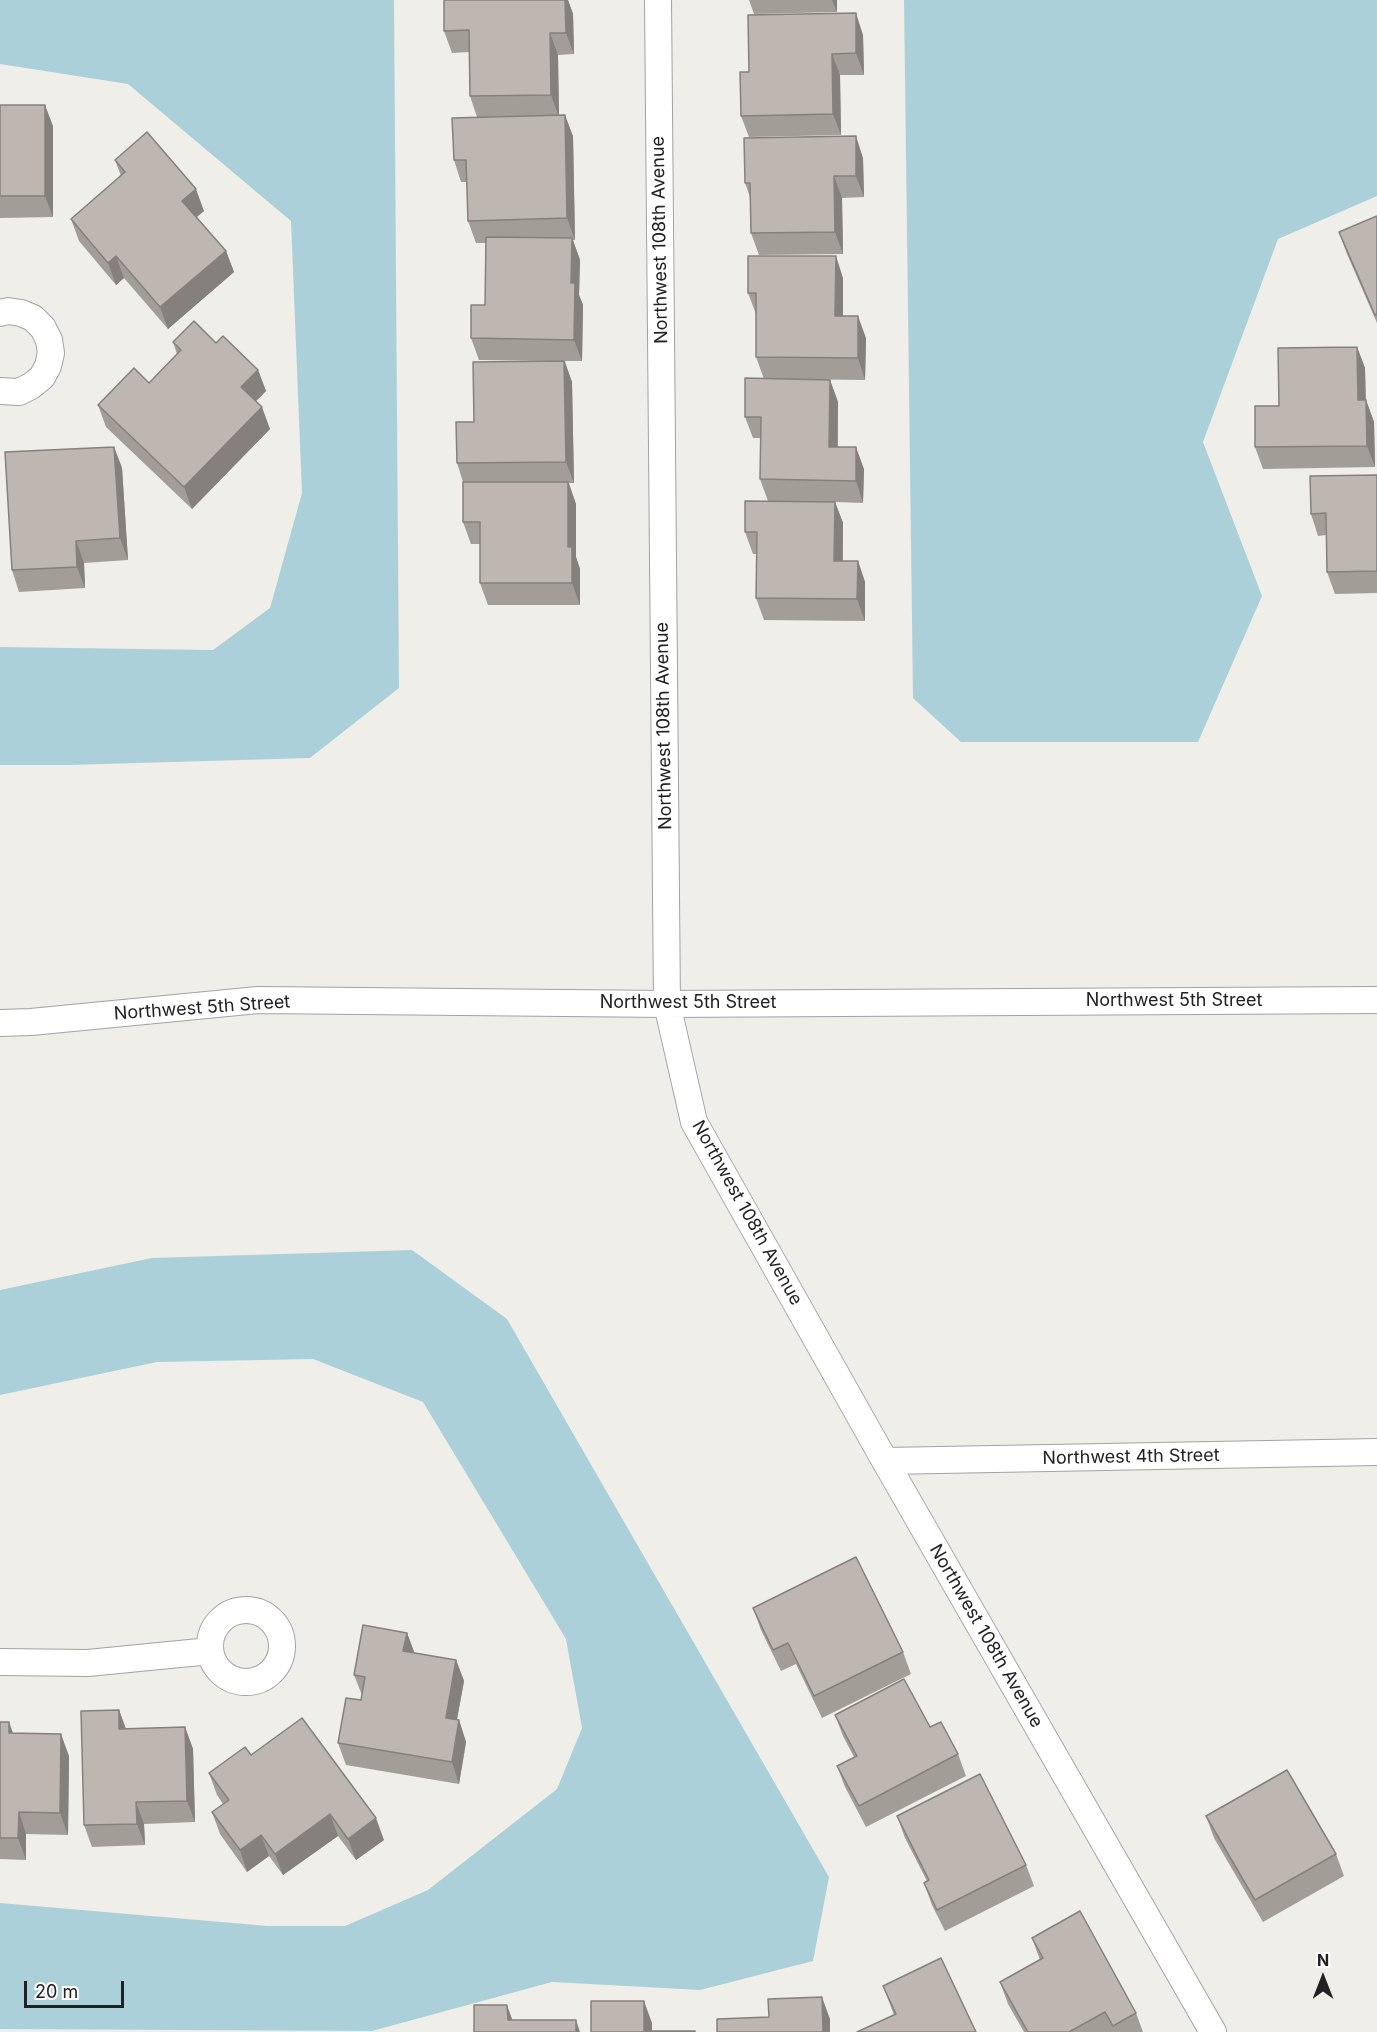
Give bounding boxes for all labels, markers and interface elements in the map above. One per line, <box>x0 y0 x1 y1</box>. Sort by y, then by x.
street label: Northwest 108th Avenue <box>647 136 673 344</box>
street label: Northwest 108th Avenue <box>651 622 677 830</box>
street label: Northwest 5th Street <box>1086 990 1262 1012</box>
street label: Northwest 5th Street <box>113 991 291 1025</box>
street label: Northwest 5th Street <box>600 992 776 1014</box>
street label: Northwest 108th Avenue <box>687 1117 807 1309</box>
street label: Northwest 4th Street <box>1042 1445 1220 1469</box>
street label: Northwest 108th Avenue <box>925 1541 1047 1731</box>
north arrow <box>1293 1948 1353 2008</box>
text: N <box>1317 1950 1329 1970</box>
scale bar <box>27 1969 128 2007</box>
text: 20 m <box>35 1981 78 2002</box>

